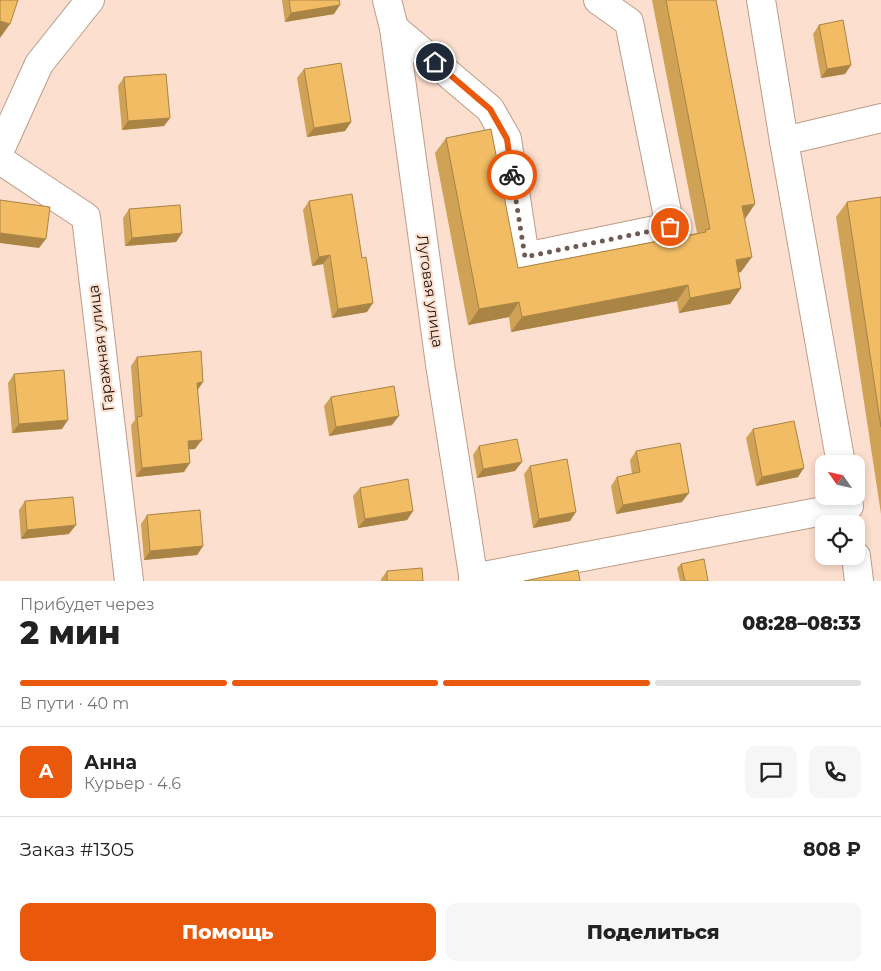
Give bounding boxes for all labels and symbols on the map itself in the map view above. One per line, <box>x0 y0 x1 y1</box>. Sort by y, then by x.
pin <box>414 41 456 83</box>
courier <box>487 150 537 200</box>
pin <box>649 206 691 248</box>
street label: Луговая улица <box>413 233 448 349</box>
street label: Гаражная улица <box>83 284 118 412</box>
north arrow <box>815 455 865 505</box>

